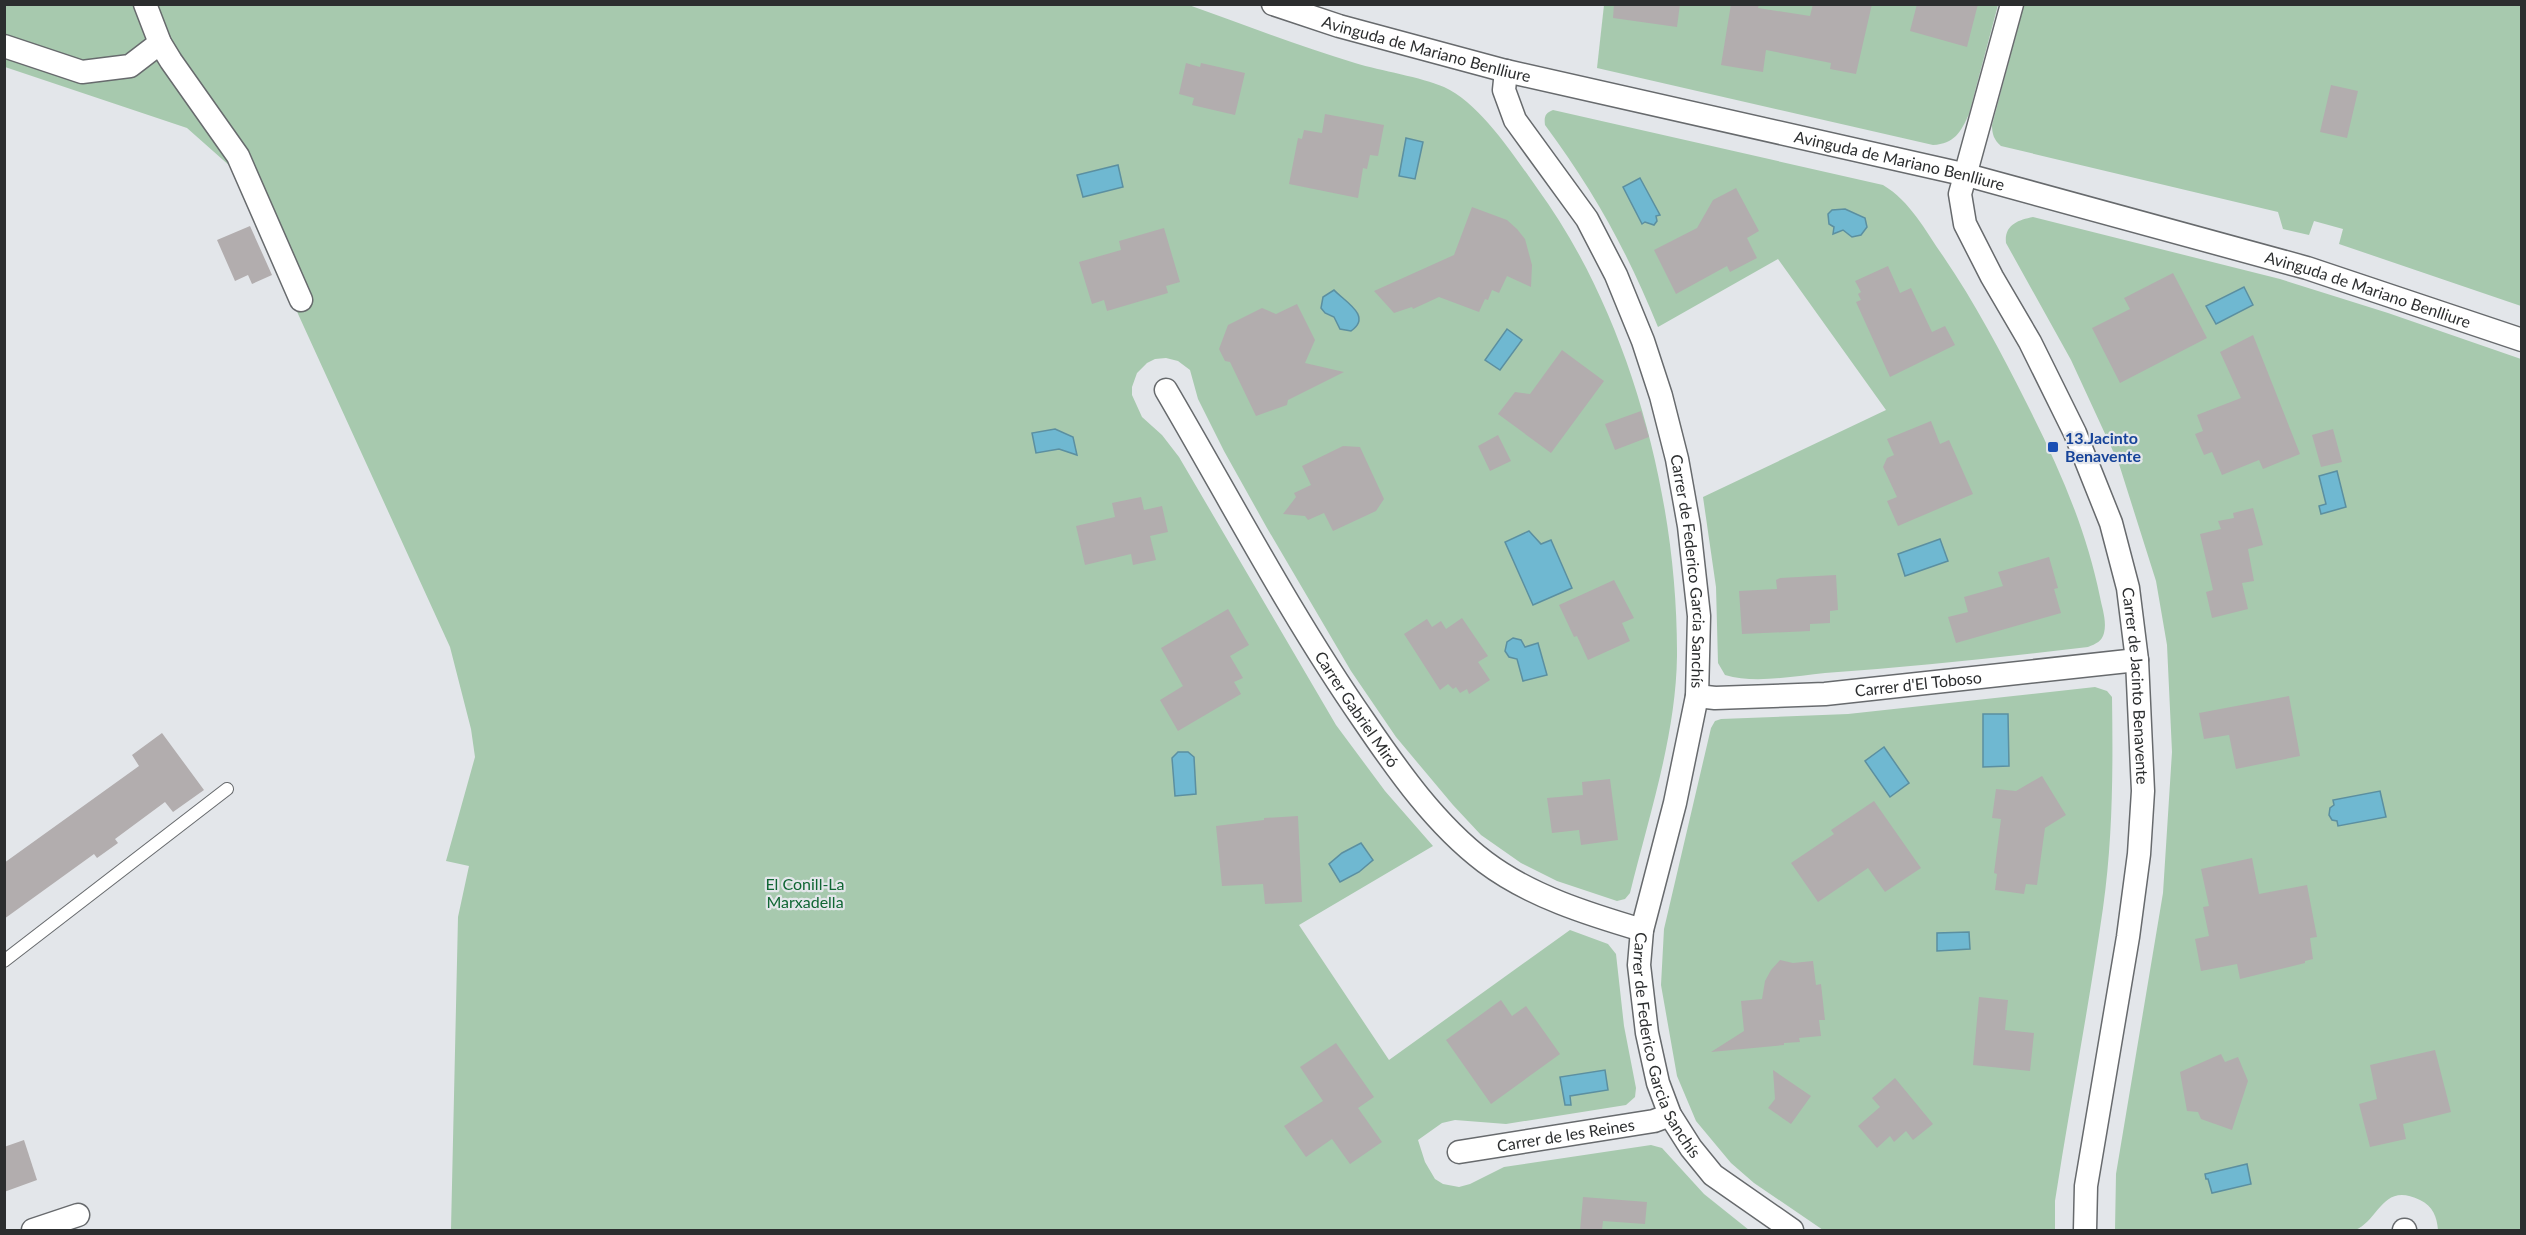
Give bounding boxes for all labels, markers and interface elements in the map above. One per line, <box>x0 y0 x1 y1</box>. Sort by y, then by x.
street label: Avinguda de Mariano Benlliure <box>1320 11 1533 85</box>
street label: Avinguda de Mariano Benlliure <box>1793 126 2007 194</box>
street label: Avinguda de Mariano Benlliure <box>2263 247 2473 331</box>
place label: 13.Jacinto Benavente <box>2065 428 2141 465</box>
marker: 13.Jacinto Benavente <box>2046 440 2060 454</box>
street label: Carrer de Federico Garcia Sanchís <box>1667 453 1709 689</box>
street label: Carrer de Jacinto Benavente <box>2119 586 2153 785</box>
street label: Carrer Gabriel Miró <box>1311 647 1403 771</box>
street label: Carrer d'El Toboso <box>1854 667 1983 700</box>
park label: El Conill-La Marxadella <box>765 874 845 911</box>
street label: Carrer de Federico Garcia Sanchís <box>1630 932 1705 1161</box>
street label: Carrer de les Reines <box>1495 1114 1636 1155</box>

